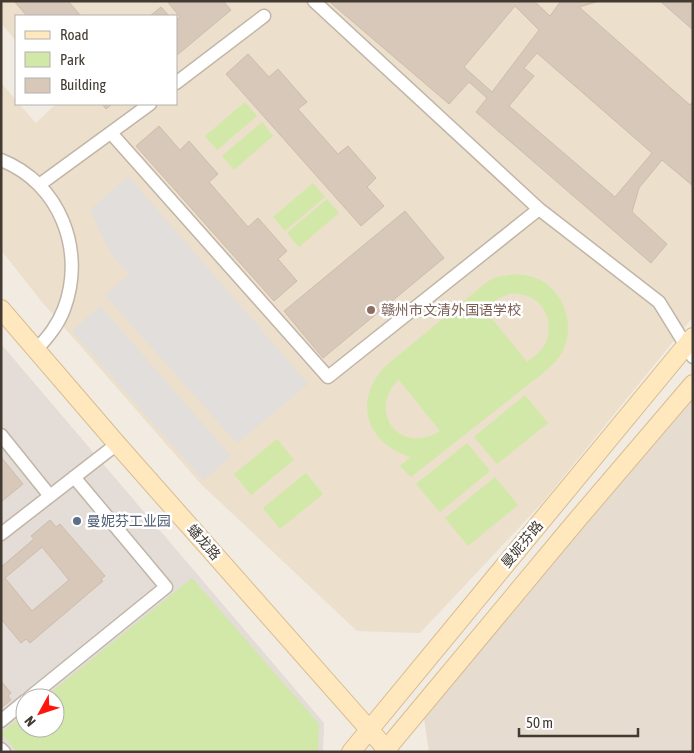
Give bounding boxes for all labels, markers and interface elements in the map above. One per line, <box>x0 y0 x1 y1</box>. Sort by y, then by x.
legend <box>15 15 178 105</box>
text: Road <box>60 26 89 43</box>
text: Park <box>60 51 85 68</box>
text: Building <box>60 76 106 93</box>
place label: 赣州市文清外国语学校 <box>381 302 521 318</box>
marker: 赣州市文清外国语学校 <box>365 304 377 316</box>
place label: 曼妮芬工业园 <box>87 513 171 529</box>
marker: 曼妮芬工业园 <box>71 515 83 527</box>
street label: 曼妮芬路 <box>498 517 546 571</box>
street label: 蟠龙路 <box>184 521 224 563</box>
north arrow <box>15 688 65 738</box>
scale bar <box>519 706 638 738</box>
text: N <box>21 713 39 730</box>
text: 50 m <box>526 714 553 731</box>

